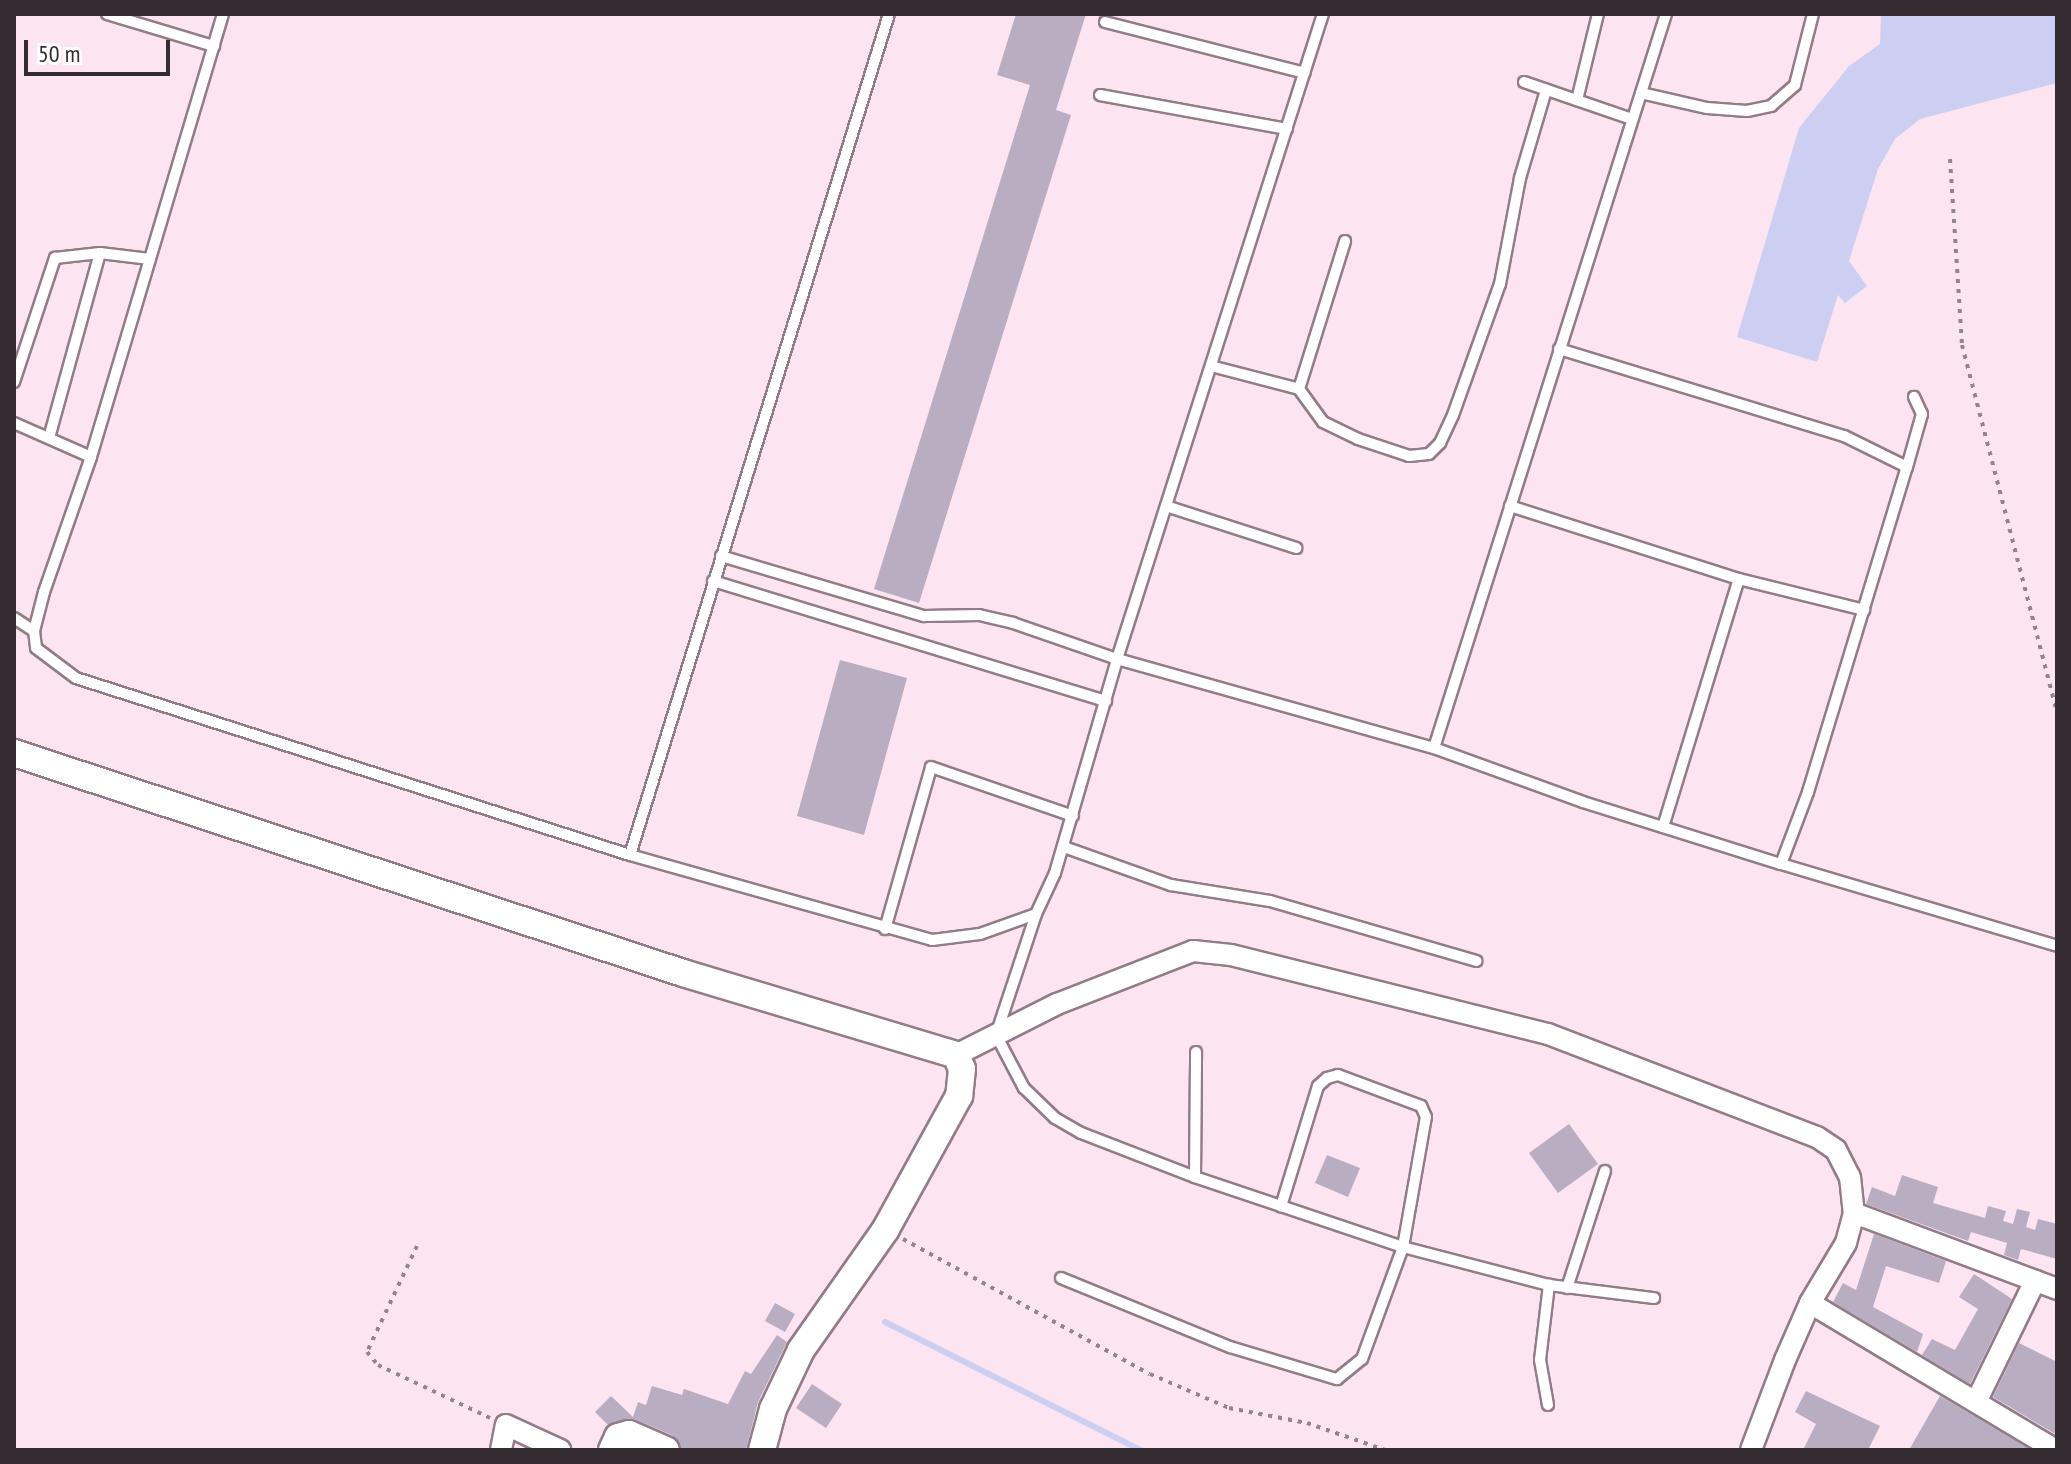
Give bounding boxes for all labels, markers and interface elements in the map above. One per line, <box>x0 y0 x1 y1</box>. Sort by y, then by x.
scale bar <box>28 24 174 74</box>
text: 50 m <box>38 38 80 69</box>

